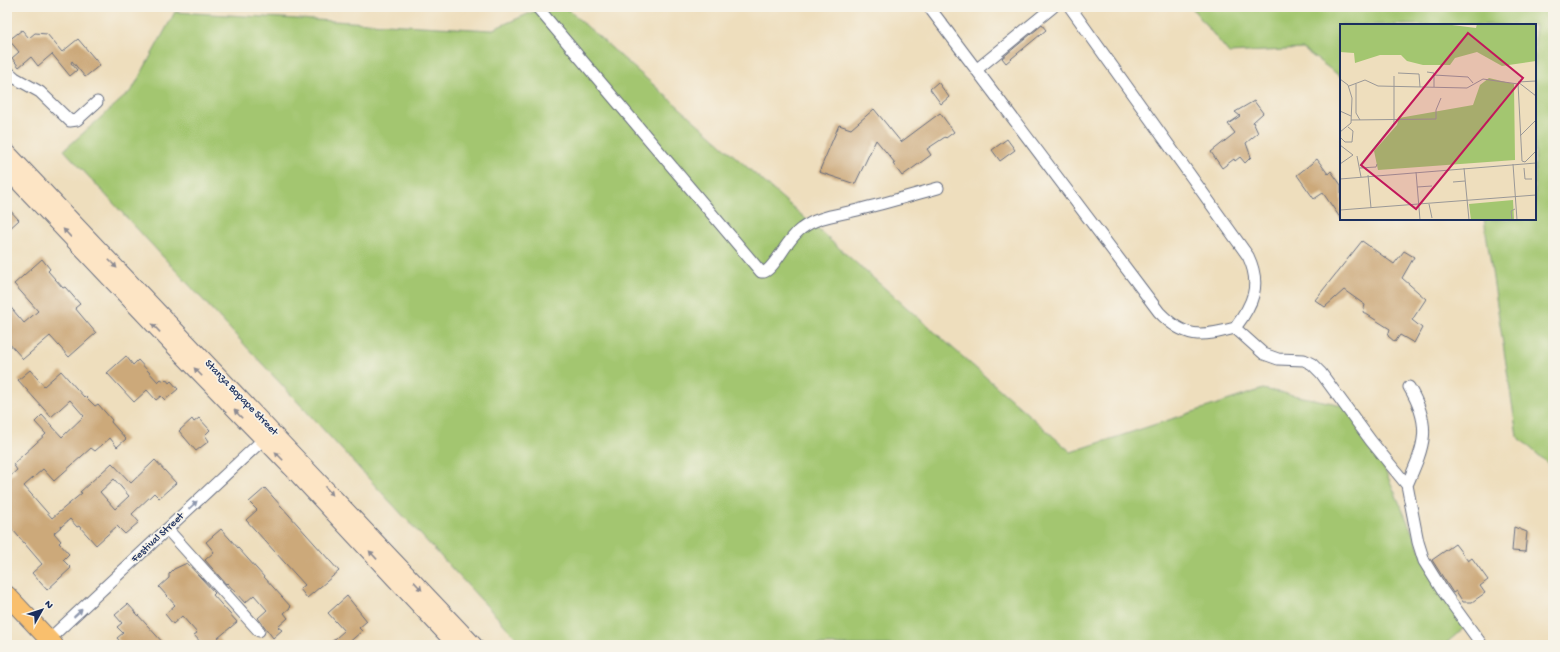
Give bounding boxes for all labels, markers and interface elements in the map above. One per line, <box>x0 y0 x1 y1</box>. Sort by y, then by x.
inset map <box>1340 24 1536 220</box>
one-way arrow <box>62 228 71 238</box>
one-way arrow <box>108 259 118 269</box>
one-way arrow <box>151 323 161 333</box>
street label: Stanza Bopape Street <box>202 358 281 439</box>
one-way arrow <box>193 367 203 377</box>
one-way arrow <box>233 409 243 419</box>
one-way arrow <box>274 451 284 461</box>
one-way arrow <box>325 486 334 496</box>
one-way arrow <box>188 501 198 510</box>
street label: Festival Street <box>128 510 188 566</box>
one-way arrow <box>368 550 377 560</box>
one-way arrow <box>414 581 423 591</box>
north arrow <box>22 590 62 630</box>
text: N <box>41 598 55 612</box>
one-way arrow <box>73 609 82 618</box>

